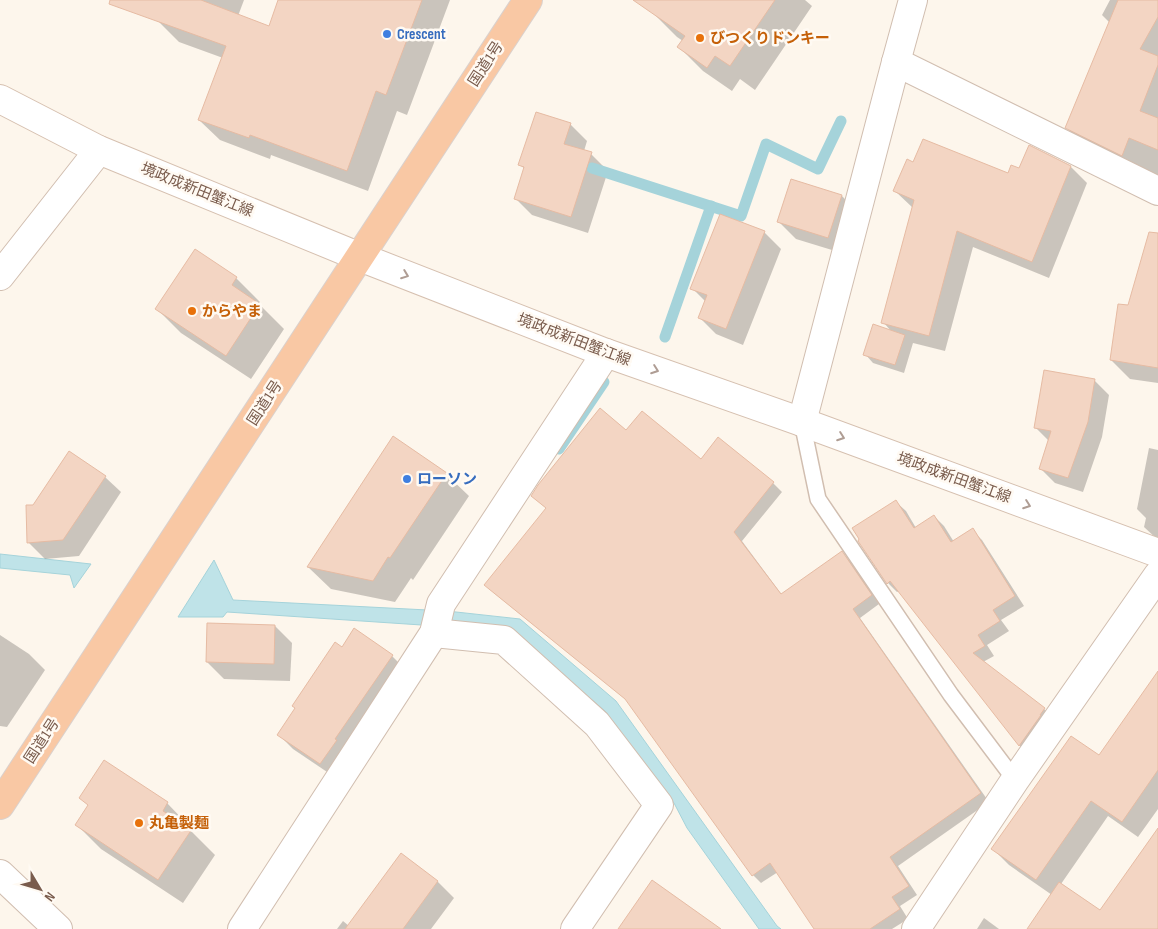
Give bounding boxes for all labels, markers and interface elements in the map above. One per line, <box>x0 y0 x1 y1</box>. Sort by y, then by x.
place label: Crescent <box>397 25 446 44</box>
marker: Crescent <box>381 28 393 40</box>
place label: びつくりドンキー <box>710 29 830 48</box>
marker: びつくりドンキー <box>694 32 706 44</box>
street label: 国道1号 <box>464 38 508 90</box>
street label: 境政成新田蟹江線 <box>138 159 256 221</box>
one-way arrow <box>401 269 409 279</box>
place label: からやま <box>202 302 262 321</box>
marker: からやま <box>186 305 198 317</box>
street label: 境政成新田蟹江線 <box>515 310 633 370</box>
one-way arrow <box>650 365 659 375</box>
street label: 国道1号 <box>243 377 287 429</box>
one-way arrow <box>836 431 845 441</box>
street label: 境政成新田蟹江線 <box>894 449 1014 507</box>
place label: ローソン <box>417 470 477 489</box>
marker: ローソン <box>401 473 413 485</box>
one-way arrow <box>1022 499 1030 509</box>
street label: 国道1号 <box>20 715 64 767</box>
place label: 丸亀製麺 <box>149 814 209 833</box>
marker: 丸亀製麺 <box>133 817 145 829</box>
north arrow <box>15 864 65 914</box>
text: N <box>41 889 59 905</box>

